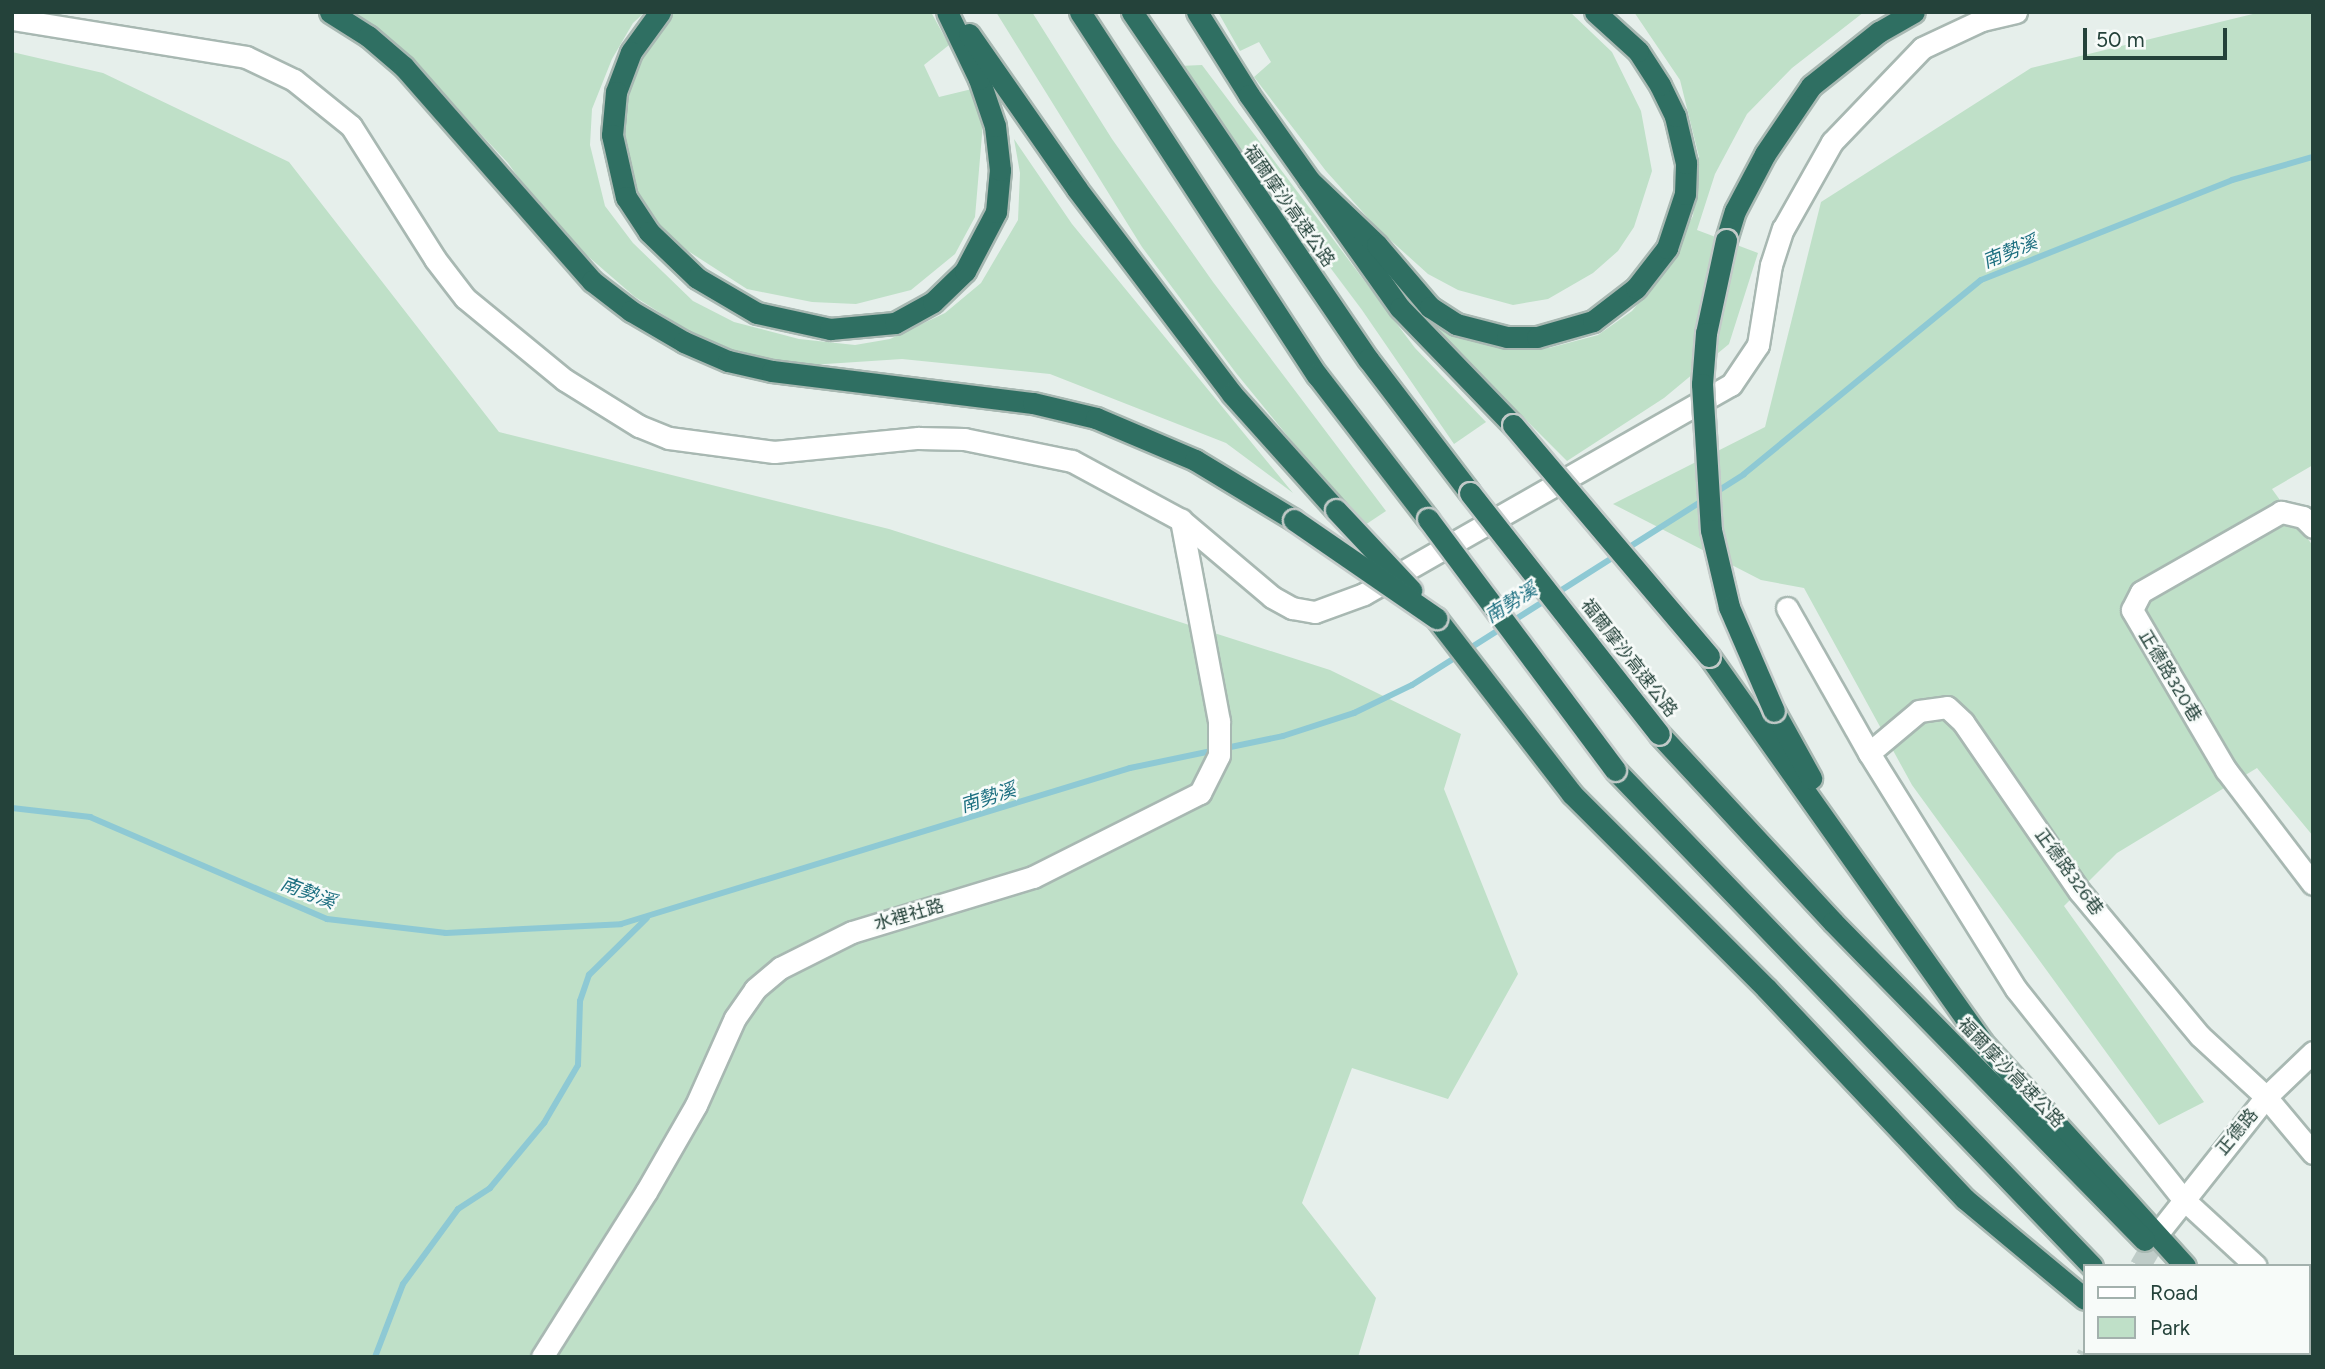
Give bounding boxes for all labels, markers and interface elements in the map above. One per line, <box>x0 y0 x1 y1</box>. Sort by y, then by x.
scale bar <box>2087 14 2230 58</box>
text: 50 m <box>2096 27 2145 52</box>
street label: 福爾摩沙高速公路 <box>1239 141 1339 271</box>
water label: 南勢溪 <box>1979 231 2041 273</box>
water label: 南勢溪 <box>1481 578 1541 628</box>
street label: 福爾摩沙高速公路 <box>1576 595 1682 721</box>
street label: 正德路320巷 <box>2134 626 2206 726</box>
water label: 南勢溪 <box>957 778 1019 818</box>
street label: 正德路326巷 <box>2030 824 2108 920</box>
water label: 南勢溪 <box>277 872 339 914</box>
street label: 水裡社路 <box>871 895 947 935</box>
street label: 福爾摩沙高速公路 <box>1953 1014 2069 1132</box>
street label: 正德路 <box>2211 1104 2263 1160</box>
legend <box>2084 1264 2311 1355</box>
text: Road <box>2150 1280 2198 1305</box>
text: Park <box>2150 1315 2190 1340</box>

